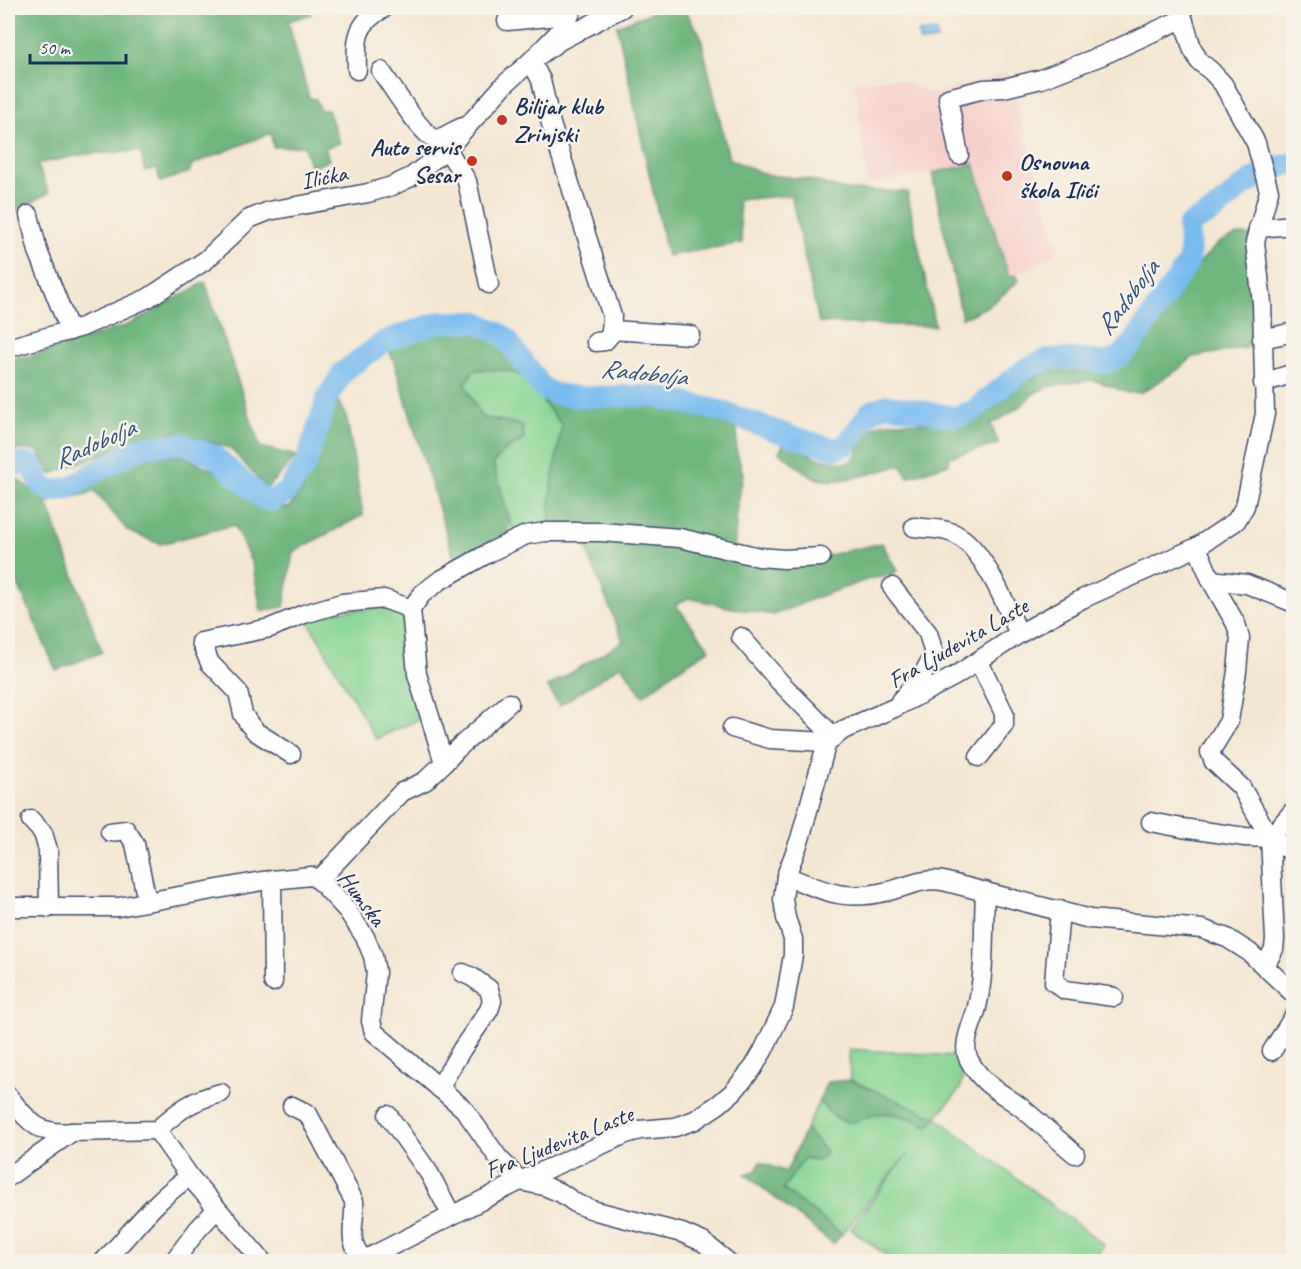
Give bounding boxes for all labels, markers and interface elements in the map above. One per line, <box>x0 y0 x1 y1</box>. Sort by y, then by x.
scale bar <box>30 27 126 65</box>
text: 50 m <box>39 37 72 59</box>
place label: Bilijar klub Zrinjski <box>514 91 605 149</box>
marker: Bilijar klub Zrinjski <box>495 113 509 127</box>
place label: Auto servis Sesar <box>370 132 463 190</box>
place label: Osnovna škola Ilići <box>1019 147 1100 205</box>
marker: Auto servis Sesar <box>465 154 479 168</box>
street label: Ilićka <box>298 158 351 196</box>
marker: Osnovna škola Ilići <box>1000 169 1014 183</box>
water label: Radobolja <box>1088 251 1168 342</box>
water label: Radobolja <box>599 352 691 394</box>
water label: Radobolja <box>48 410 143 476</box>
street label: Fra Ljudevita Laste <box>883 590 1035 695</box>
street label: Humska <box>331 864 394 933</box>
street label: Fra Ljudevita Laste <box>481 1098 639 1185</box>

